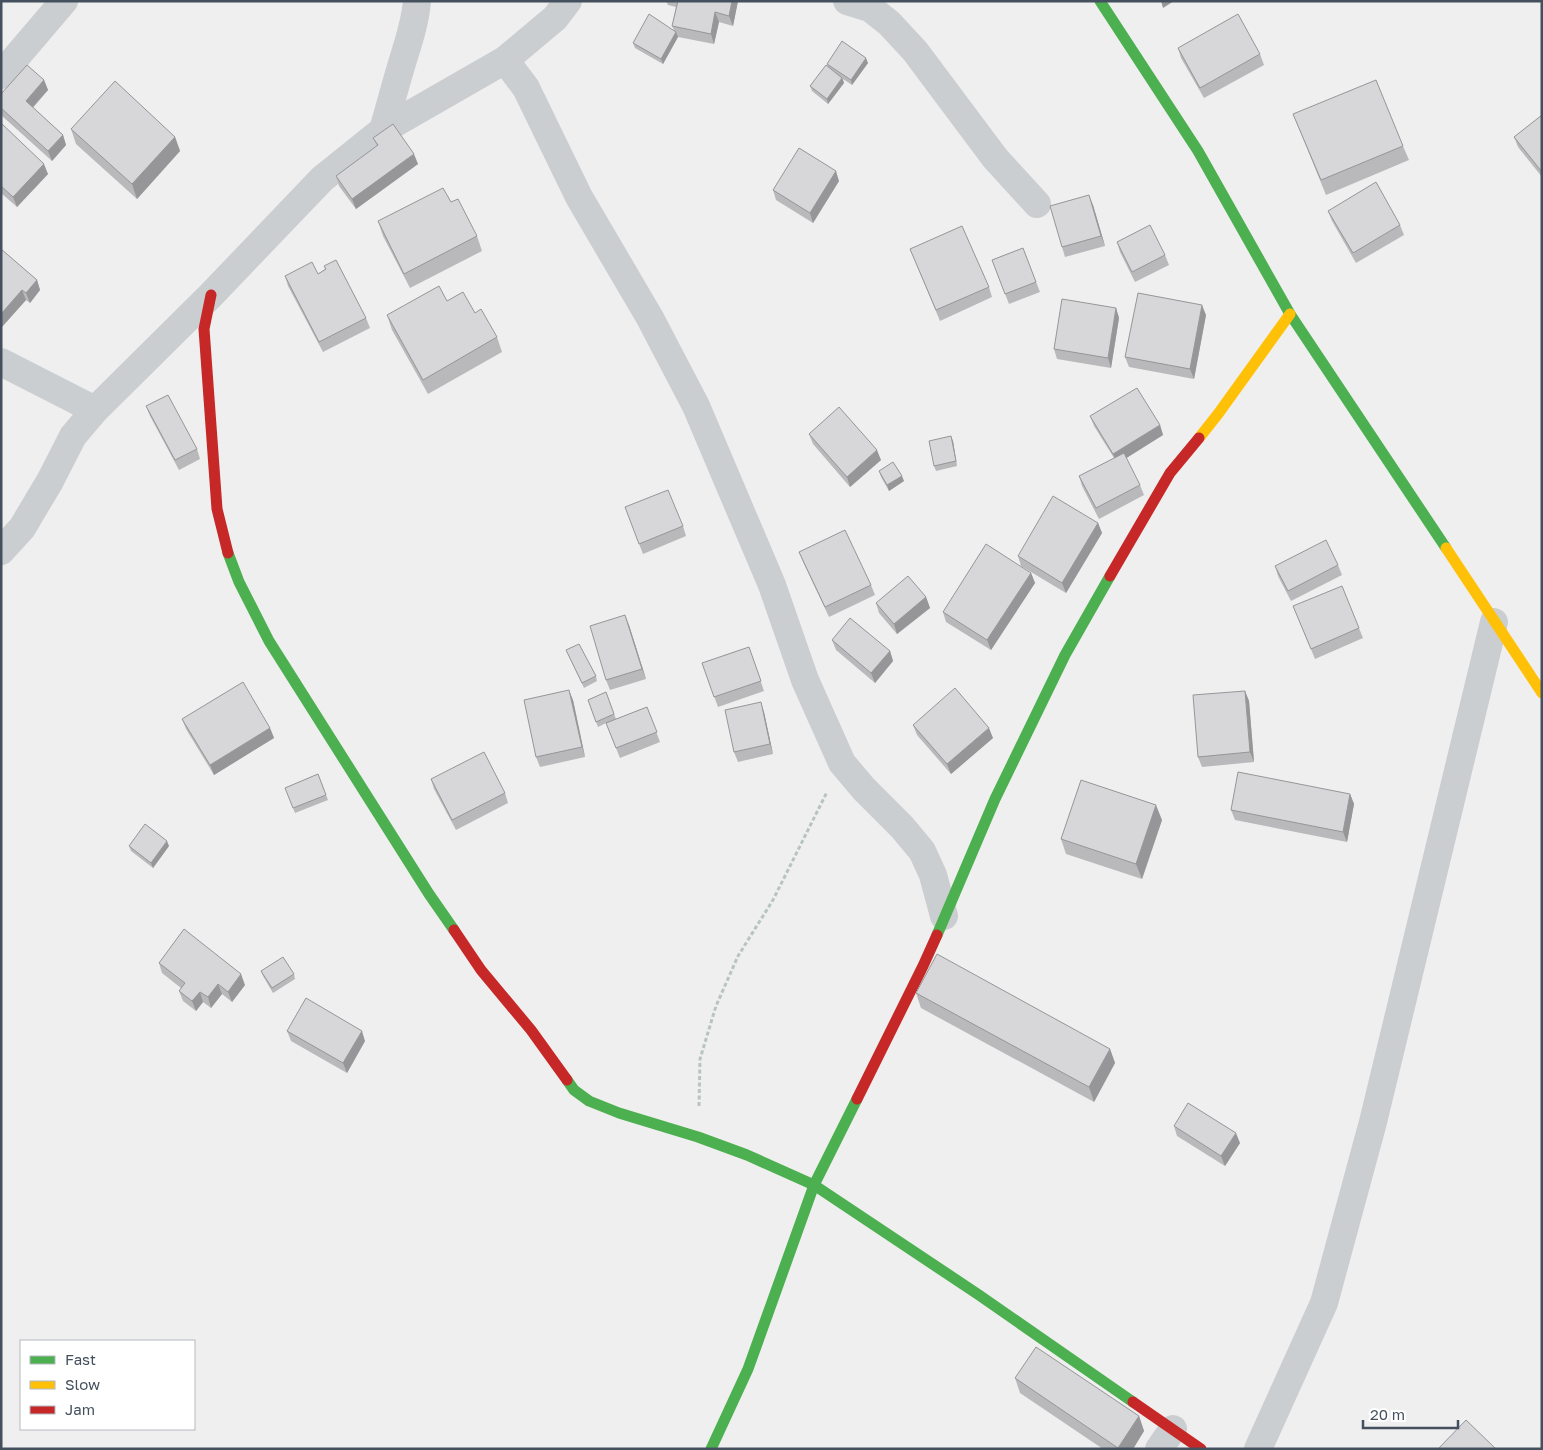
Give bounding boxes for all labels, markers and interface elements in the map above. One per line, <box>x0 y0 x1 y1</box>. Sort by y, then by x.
legend <box>20 1340 195 1430</box>
text: Fast <box>65 1350 96 1368</box>
text: Slow <box>65 1375 100 1393</box>
scale bar <box>1363 1398 1458 1430</box>
text: Jam <box>65 1400 95 1418</box>
text: 20 m <box>1370 1405 1405 1423</box>

